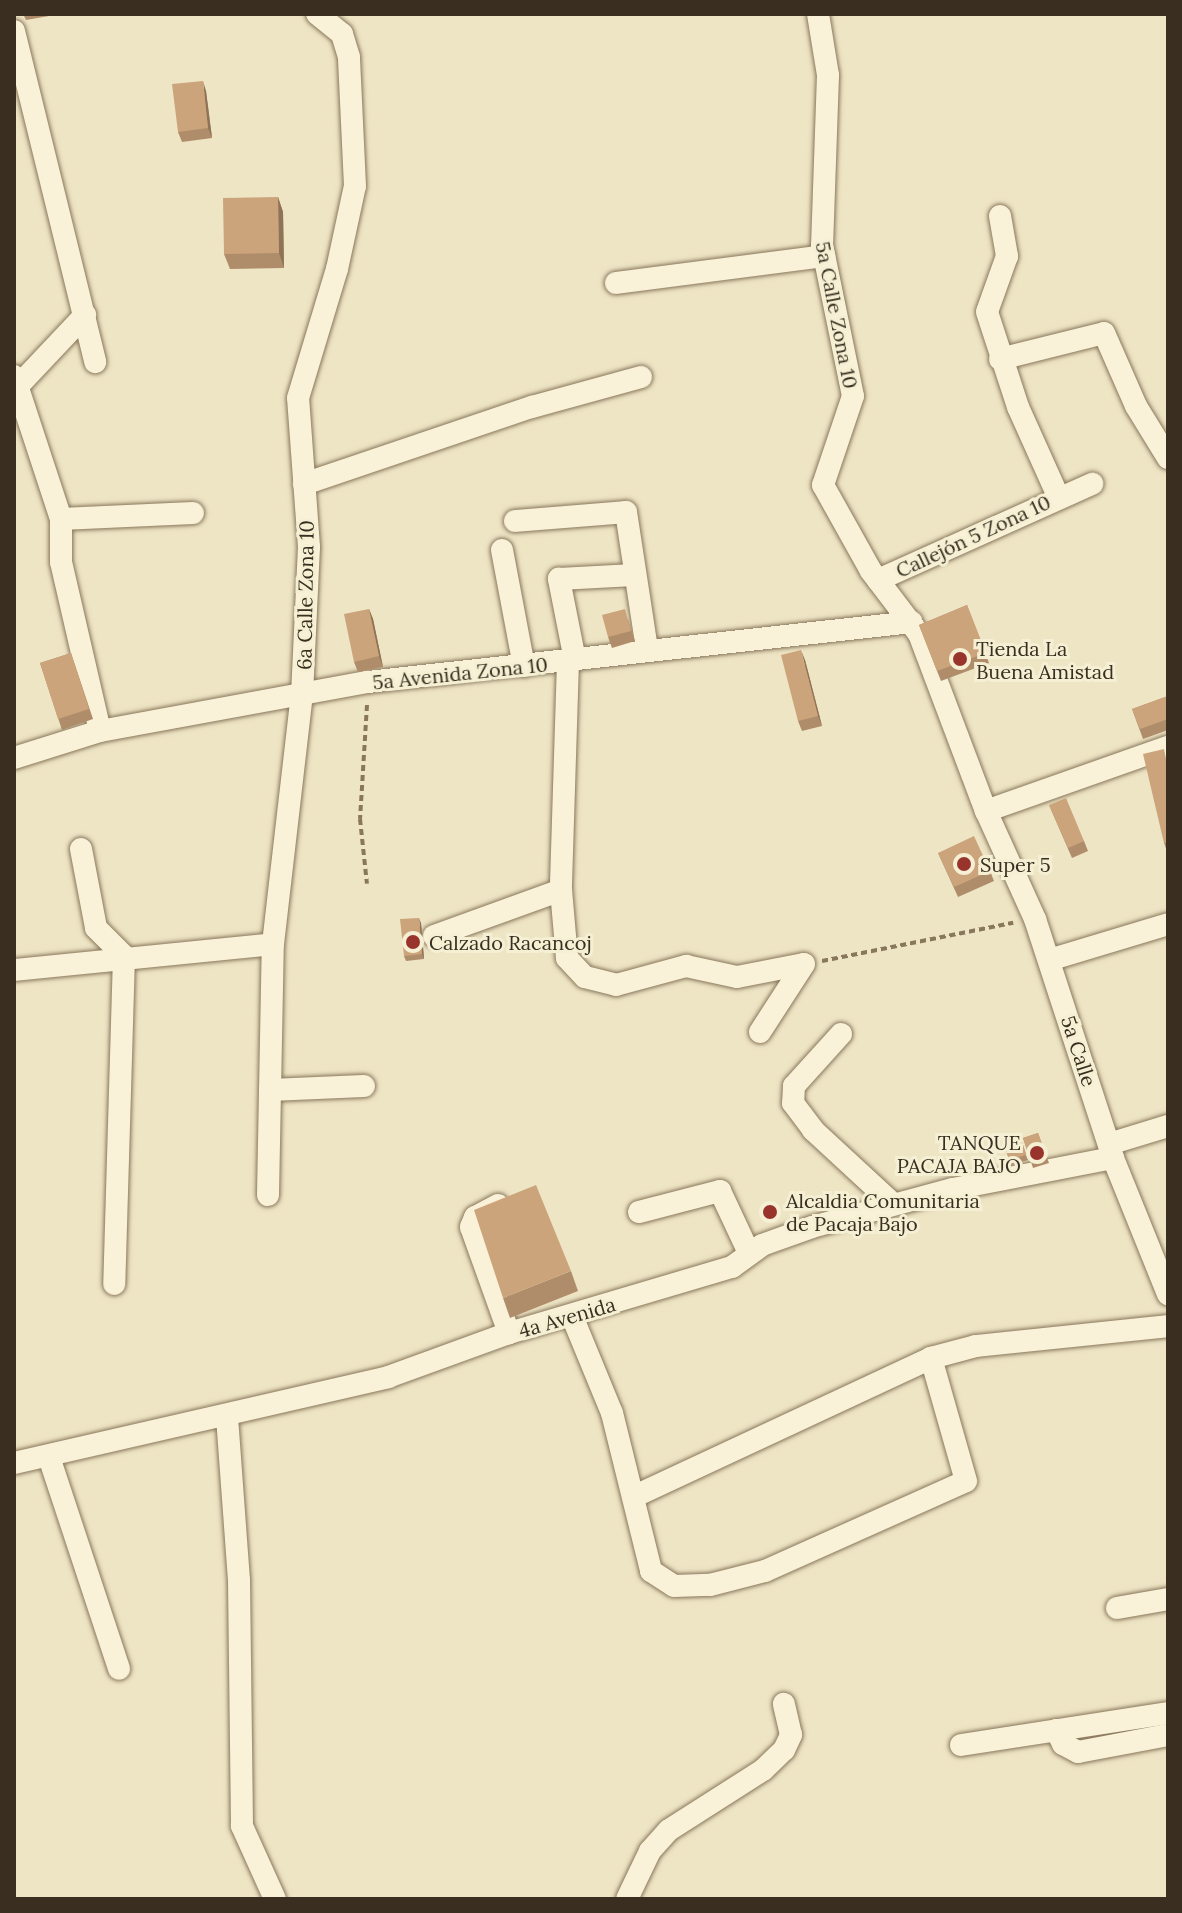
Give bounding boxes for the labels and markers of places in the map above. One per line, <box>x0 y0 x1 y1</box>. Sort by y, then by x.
place label: Tienda La Buena Amistad <box>976 636 1114 683</box>
marker: Tienda La Buena Amistad <box>951 650 969 668</box>
place label: Super 5 <box>980 852 1051 876</box>
marker: Super 5 <box>955 855 973 873</box>
place label: Calzado Racancoj <box>429 930 592 954</box>
marker: Calzado Racancoj <box>404 933 422 951</box>
place label: TANQUE PACAJA BAJO <box>897 1130 1021 1177</box>
marker: TANQUE PACAJA BAJO <box>1028 1144 1046 1162</box>
place label: Alcaldia Comunitaria de Pacaja Bajo <box>786 1188 980 1235</box>
marker: Alcaldia Comunitaria de Pacaja Bajo <box>761 1203 779 1221</box>

